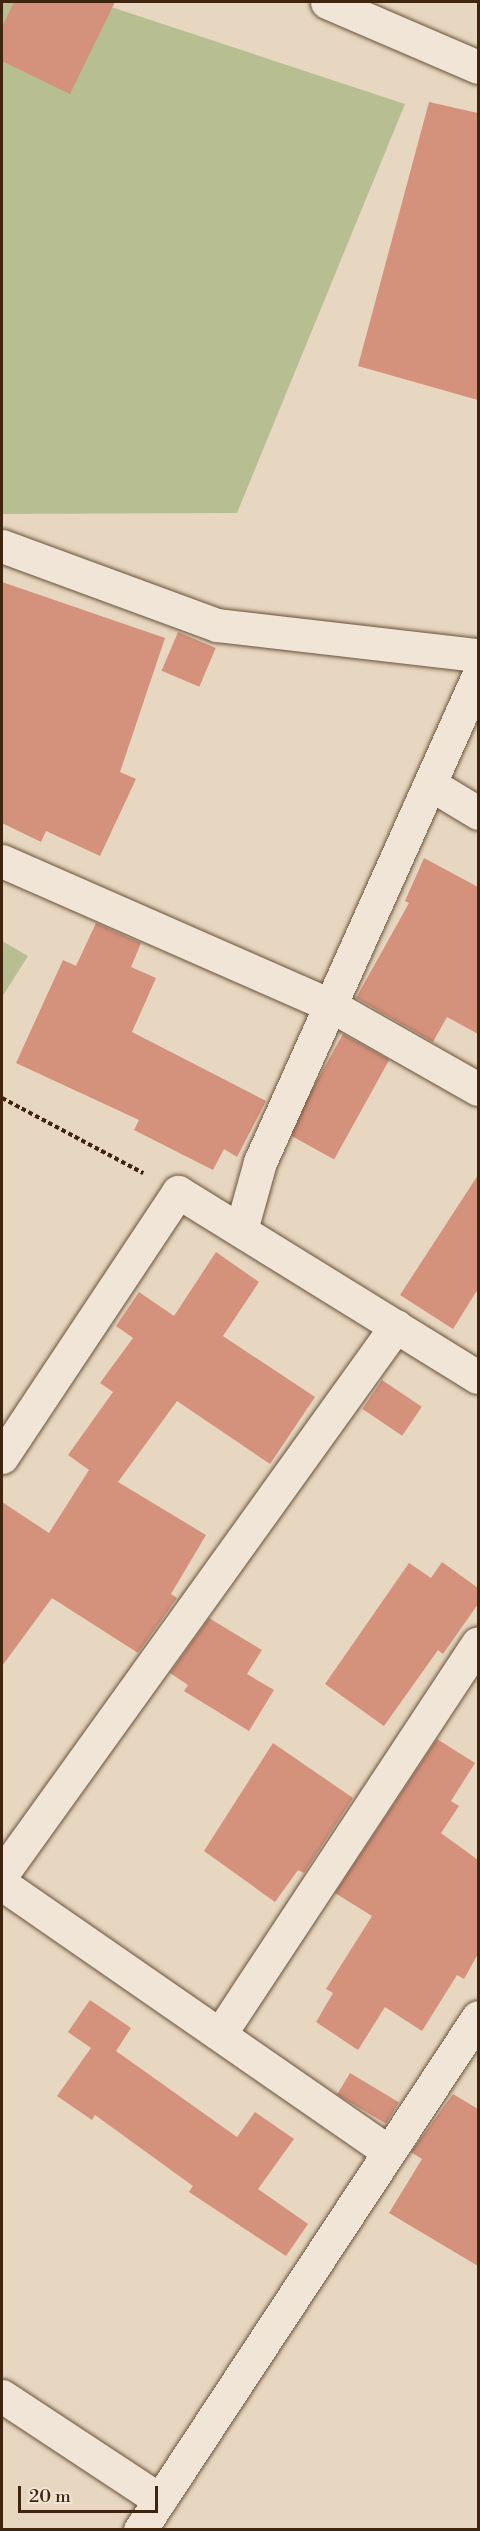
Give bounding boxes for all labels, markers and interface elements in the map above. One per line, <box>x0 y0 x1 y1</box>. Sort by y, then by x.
scale bar <box>21 2474 160 2512</box>
text: 20 m <box>29 2485 71 2508</box>

